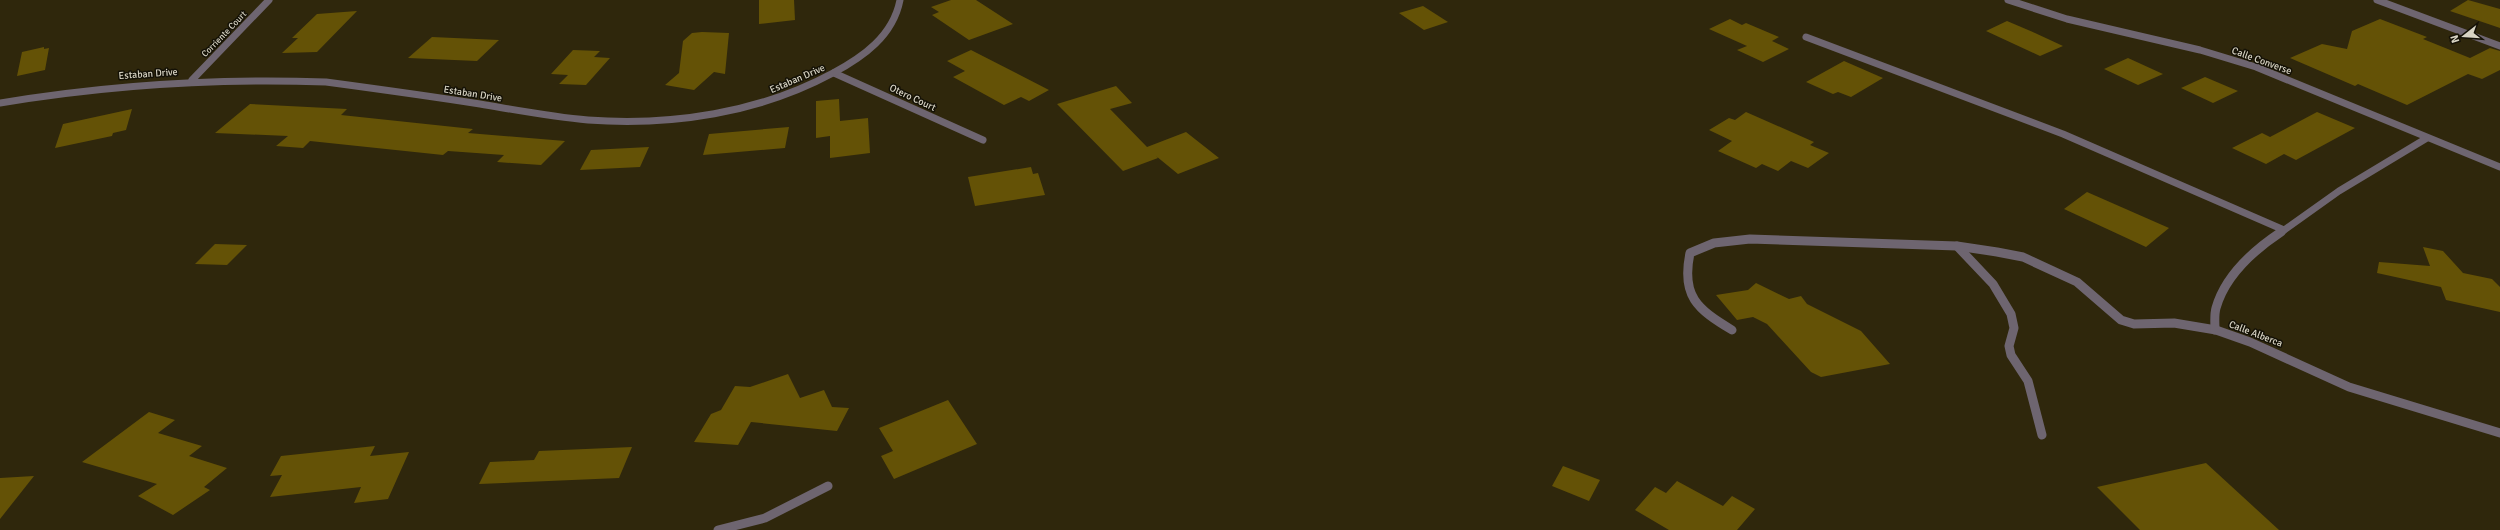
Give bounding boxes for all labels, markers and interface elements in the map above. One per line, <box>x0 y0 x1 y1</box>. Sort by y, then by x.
street label: Corriente Court <box>200 9 249 60</box>
north arrow <box>2444 16 2484 56</box>
text: N <box>2448 33 2462 44</box>
street label: Calle Converse <box>2230 45 2293 77</box>
street label: Estaban Drive <box>768 62 827 96</box>
street label: Estaban Drive <box>118 66 178 82</box>
street label: Otero Court <box>887 82 938 114</box>
street label: Estaban Drive <box>443 83 503 105</box>
street label: Calle Alberca <box>2227 318 2284 350</box>

